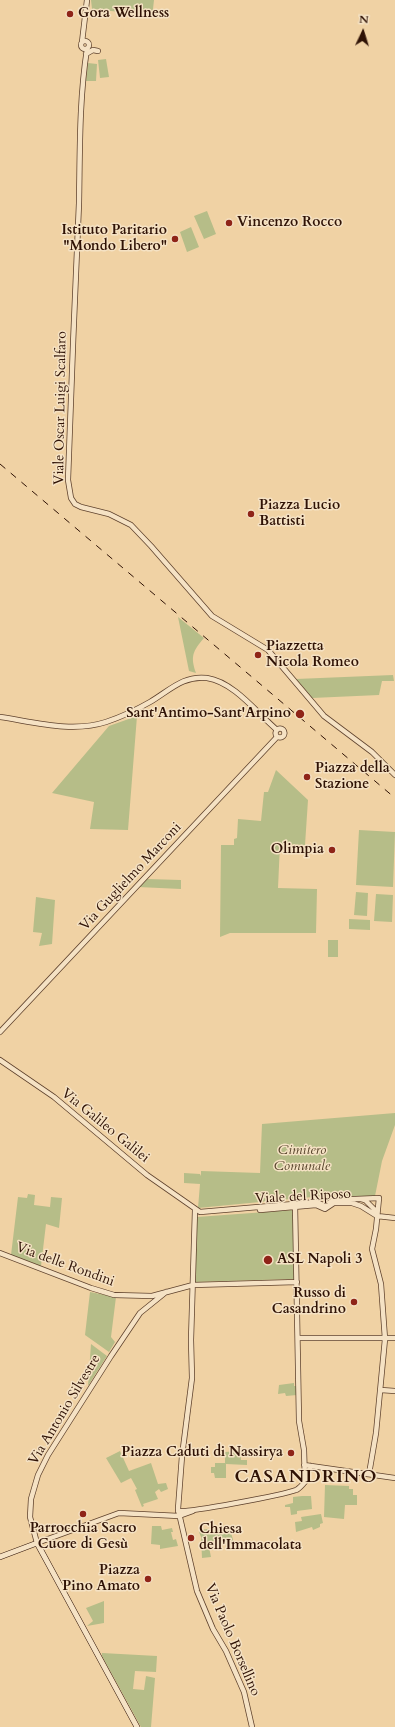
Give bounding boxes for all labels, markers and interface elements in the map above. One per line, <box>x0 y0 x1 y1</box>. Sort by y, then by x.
place label: Gora Wellness <box>78 6 169 22</box>
marker: Gora Wellness <box>65 9 75 19</box>
north arrow <box>343 12 383 52</box>
text: N <box>359 12 369 27</box>
place label: Vincenzo Rocco <box>237 215 342 231</box>
marker: Vincenzo Rocco <box>224 218 234 228</box>
place label: Istituto Paritario "Mondo Libero" <box>62 223 167 256</box>
marker: Istituto Paritario "Mondo Libero" <box>170 234 180 244</box>
street label: Viale Oscar Luigi Scalfaro <box>51 331 71 485</box>
place label: Piazza Lucio Battisti <box>259 498 340 530</box>
marker: Piazza Lucio Battisti <box>246 509 256 519</box>
place label: Piazzetta Nicola Romeo <box>266 639 359 672</box>
marker: Piazzetta Nicola Romeo <box>253 650 263 660</box>
place label: Sant'Antimo-Sant'Arpino <box>126 706 291 722</box>
marker: Sant'Antimo-Sant'Arpino <box>294 708 306 720</box>
place label: Piazza della Stazione <box>315 761 390 794</box>
marker: Piazza della Stazione <box>302 772 312 782</box>
street label: Via Guglielmo Marconi <box>77 820 185 934</box>
place label: Olimpia <box>271 842 324 858</box>
marker: Olimpia <box>327 845 337 855</box>
street label: Via Galileo Galilei <box>58 1085 152 1167</box>
park label: Cimitero Comunale <box>274 1143 330 1176</box>
street label: Viale del Riposo <box>255 1186 351 1208</box>
street label: Via delle Rondini <box>13 1239 117 1291</box>
place label: ASL Napoli 3 <box>277 1252 362 1268</box>
marker: ASL Napoli 3 <box>262 1254 274 1266</box>
place label: Russo di Casandrino <box>272 1286 346 1318</box>
marker: Russo di Casandrino <box>349 1297 359 1307</box>
street label: Via Antonio Silvestre <box>25 1352 105 1468</box>
place label: Piazza Caduti di Nassirya <box>121 1445 283 1461</box>
marker: Piazza Caduti di Nassirya <box>286 1448 296 1458</box>
district label: CASANDRINO <box>234 1467 378 1489</box>
marker: Parrocchia Sacro Cuore di Gesù <box>78 1509 88 1519</box>
place label: Parrocchia Sacro Cuore di Gesù <box>30 1521 136 1554</box>
place label: Chiesa dell'Immacolata <box>199 1522 302 1554</box>
marker: Chiesa dell'Immacolata <box>186 1533 196 1543</box>
place label: Piazza Pino Amato <box>62 1563 140 1596</box>
marker: Piazza Pino Amato <box>143 1574 153 1584</box>
street label: Via Paolo Borsellino <box>201 1581 263 1699</box>

